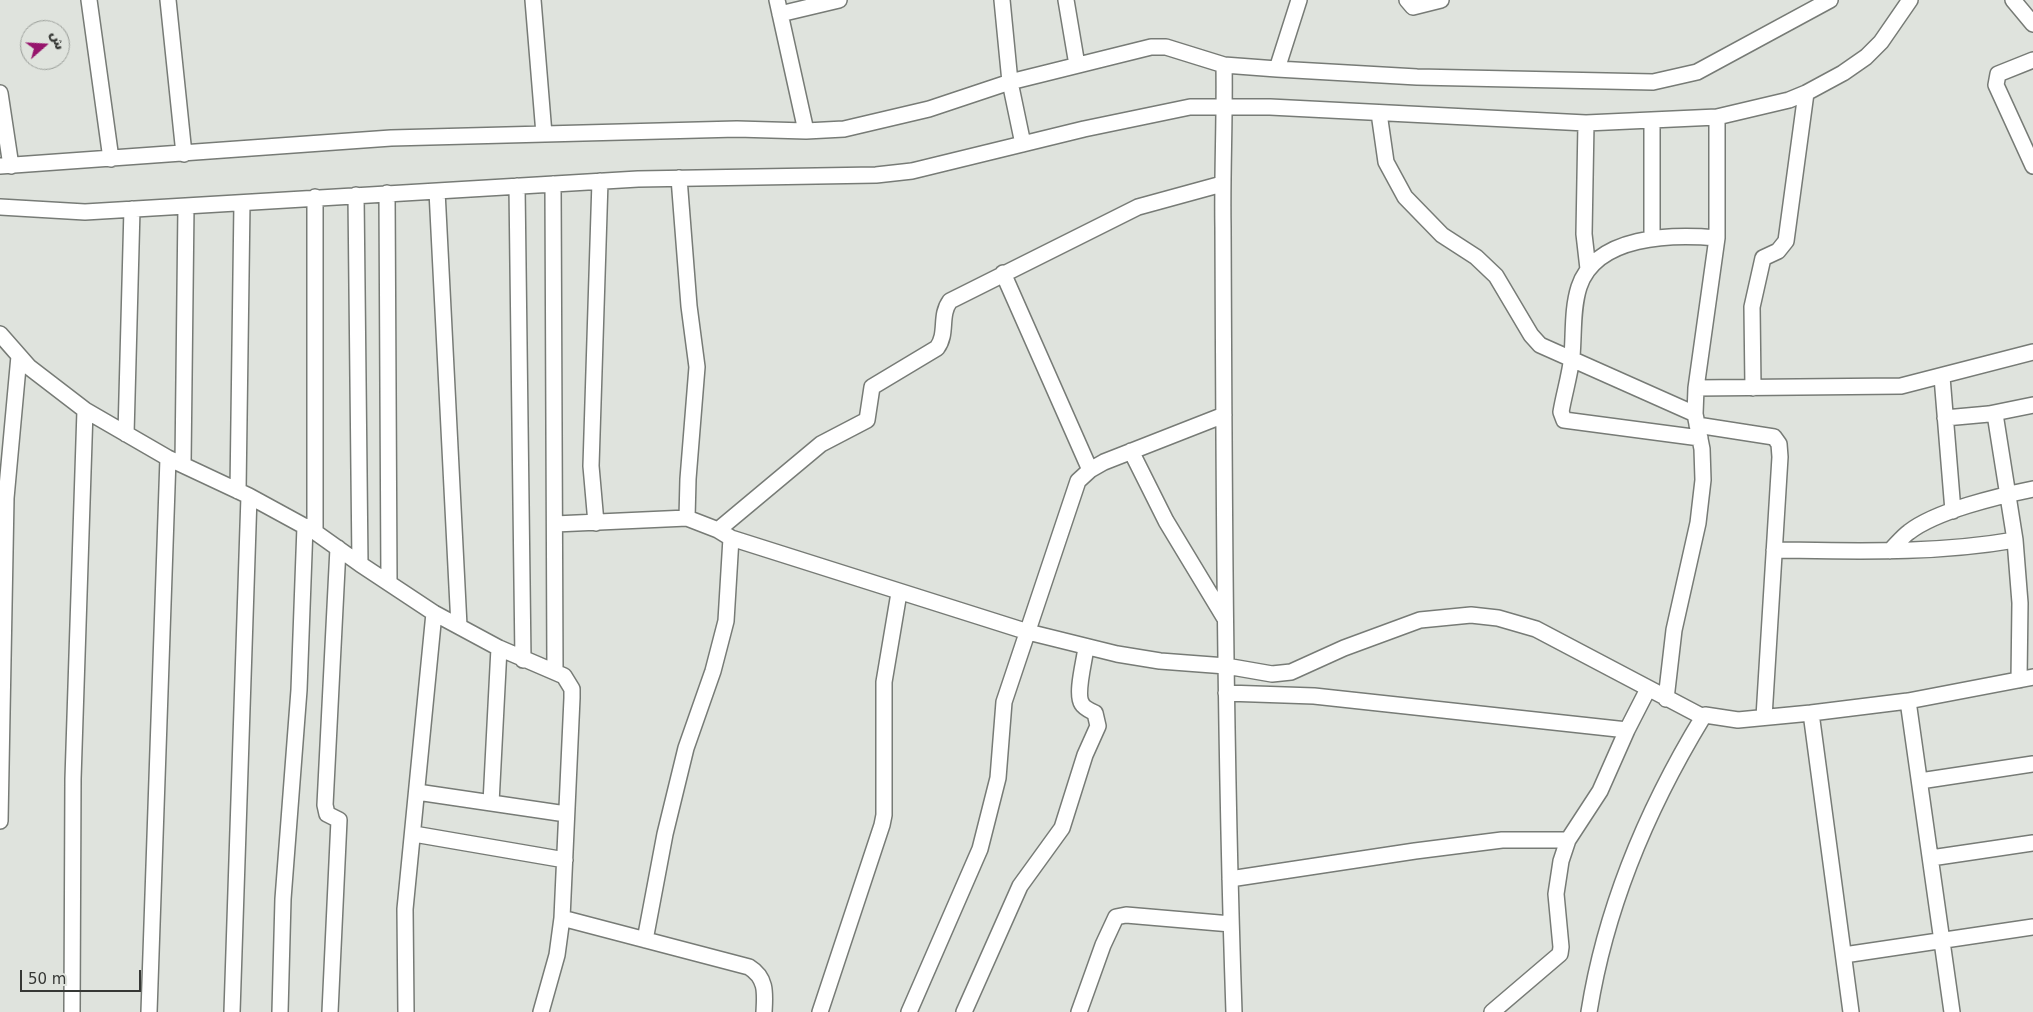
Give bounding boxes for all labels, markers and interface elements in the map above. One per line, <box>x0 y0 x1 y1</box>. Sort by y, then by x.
north arrow <box>20 20 70 70</box>
text: ش <box>48 29 69 52</box>
scale bar <box>22 960 144 992</box>
text: 50 m <box>28 970 66 988</box>

